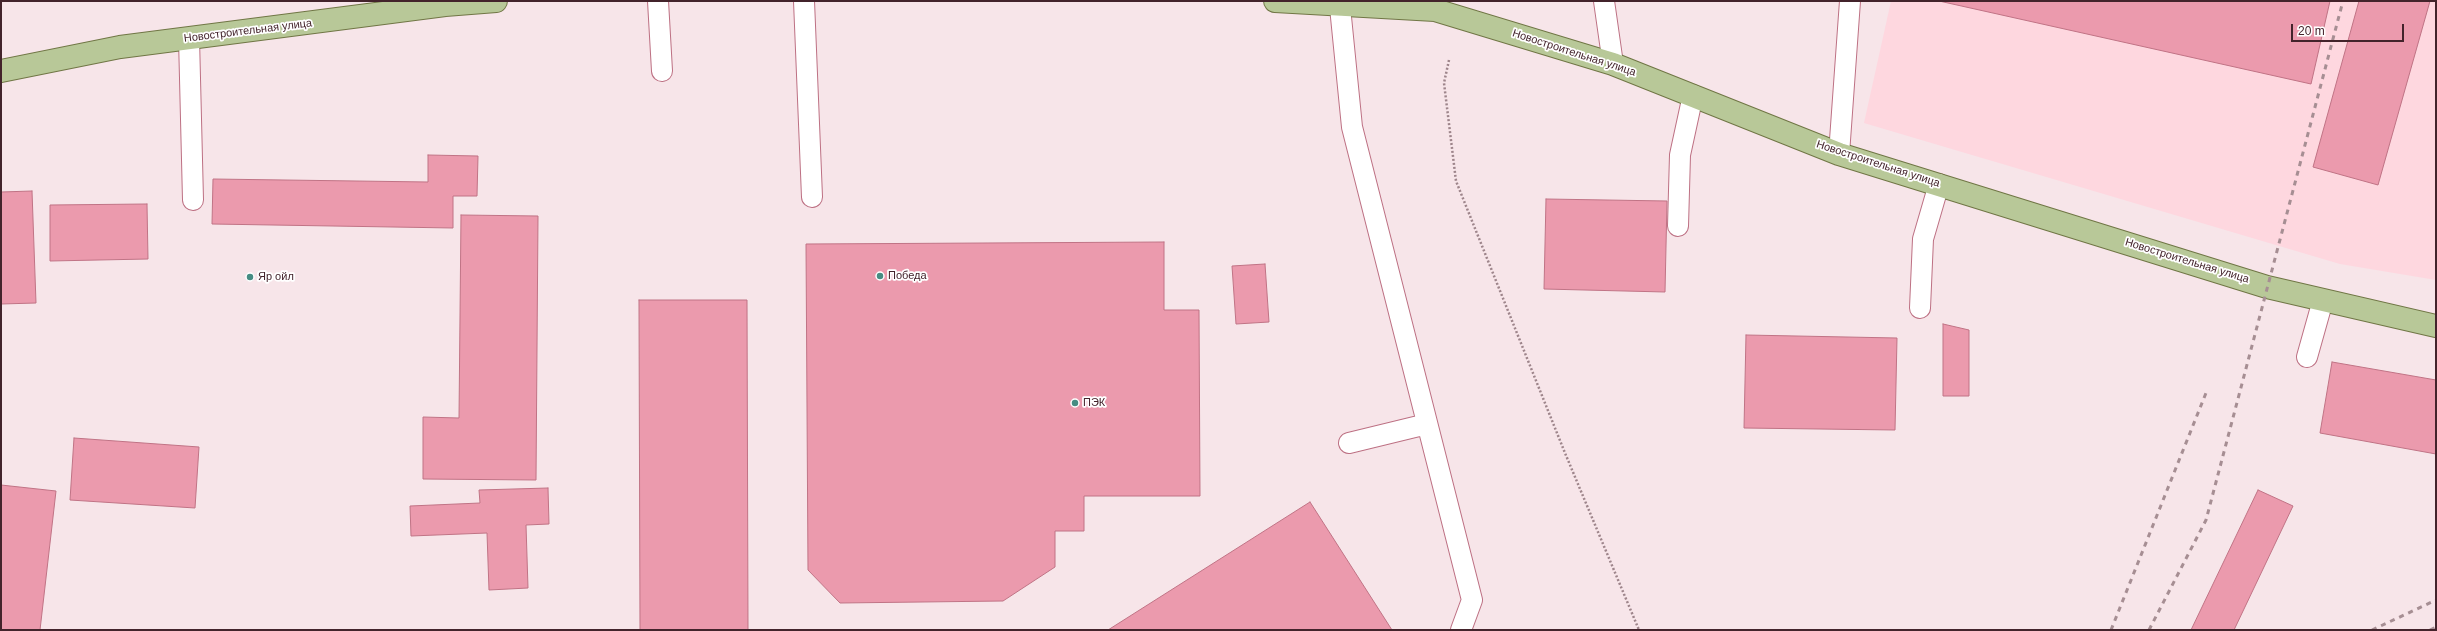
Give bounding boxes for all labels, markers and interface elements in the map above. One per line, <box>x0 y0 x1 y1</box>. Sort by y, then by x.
scale bar <box>2293 16 2406 42</box>
street label: Новостроительная улица <box>183 17 313 45</box>
text: 20 m <box>2298 24 2325 38</box>
street label: Новостроительная улица <box>1511 27 1637 79</box>
street label: Новостроительная улица <box>1815 138 1941 190</box>
street label: Новостроительная улица <box>2123 236 2251 286</box>
place label: Победа <box>888 269 927 283</box>
place label: Яр ойл <box>258 270 294 284</box>
marker: Победа <box>875 271 885 281</box>
marker: Яр ойл <box>245 272 255 282</box>
place label: ПЭК <box>1083 396 1105 410</box>
marker: ПЭК <box>1070 398 1080 408</box>

